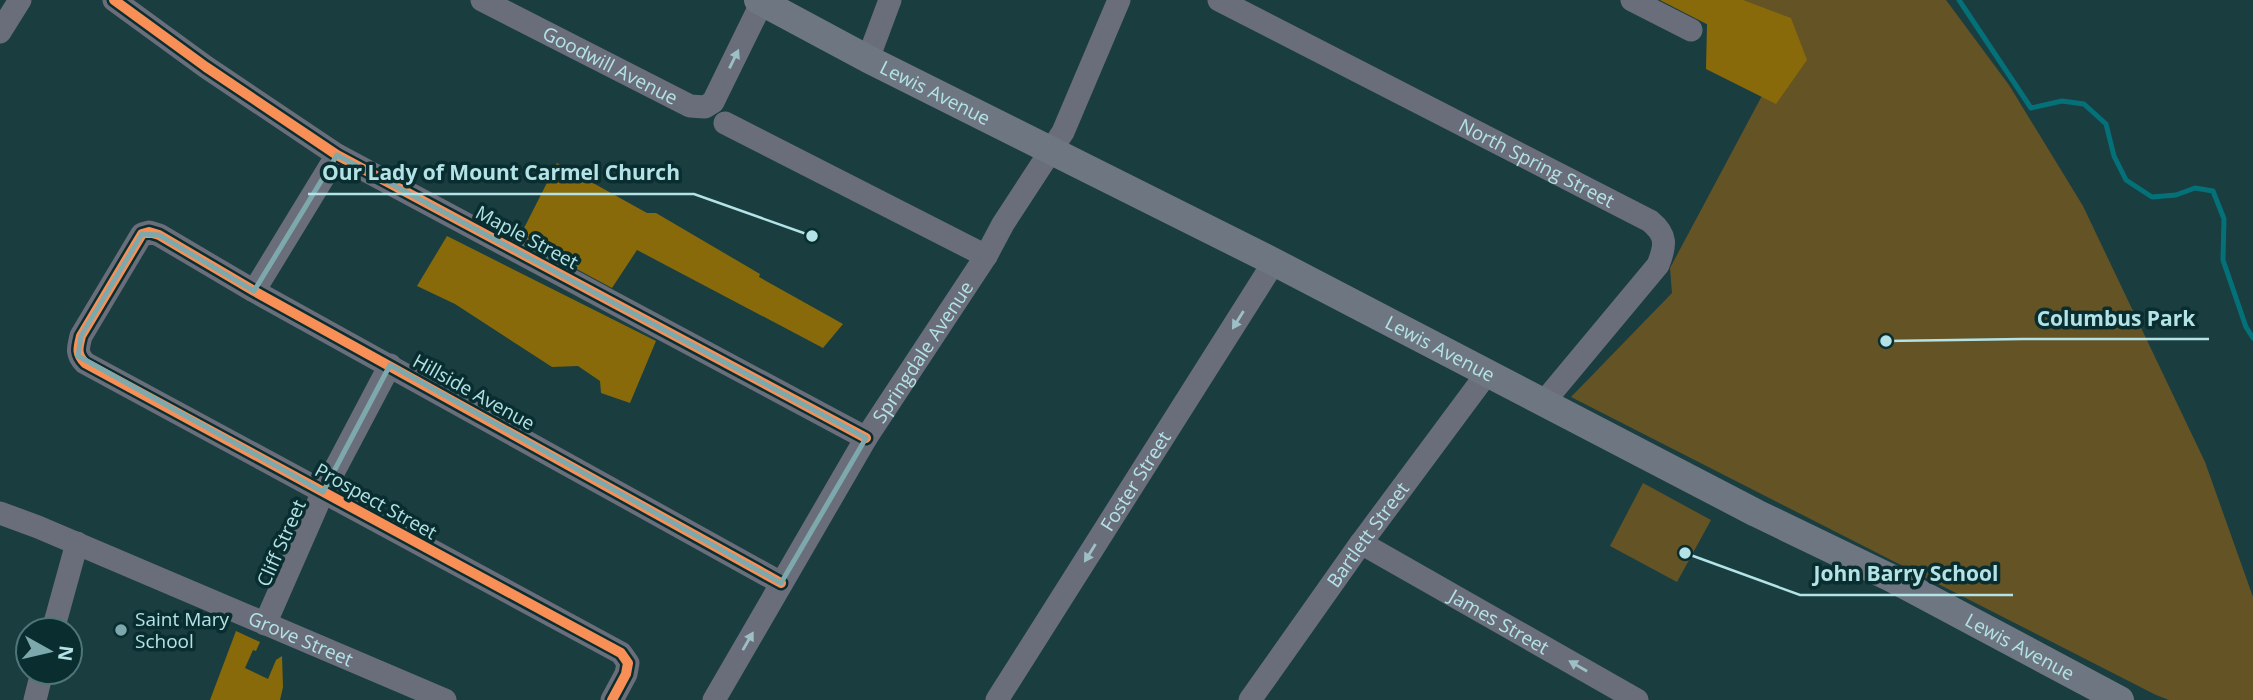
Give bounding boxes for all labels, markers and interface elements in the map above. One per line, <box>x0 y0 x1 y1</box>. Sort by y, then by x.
street label: Goodwill Avenue <box>538 20 682 111</box>
one-way arrow <box>728 49 740 69</box>
street label: Lewis Avenue <box>876 54 995 131</box>
street label: North Spring Street <box>1454 112 1619 214</box>
callout: Our Lady of Mount Carmel Church <box>308 152 694 194</box>
text: Our Lady of Mount Carmel Church <box>322 158 680 186</box>
street label: Maple Street <box>471 199 583 275</box>
street label: Springdale Avenue <box>866 276 979 428</box>
callout: Columbus Park <box>2023 297 2209 339</box>
text: Columbus Park <box>2037 304 2196 332</box>
street label: Lewis Avenue <box>1381 309 1499 388</box>
one-way arrow <box>1231 310 1244 329</box>
street label: Hillside Avenue <box>408 348 540 436</box>
street label: Foster Street <box>1094 426 1177 536</box>
street label: Prospect Street <box>310 457 442 545</box>
street label: Bartlett Street <box>1321 477 1415 593</box>
street label: Cliff Street <box>250 495 312 590</box>
one-way arrow <box>1083 544 1096 563</box>
callout: John Barry School <box>1800 553 2013 595</box>
text: John Barry School <box>1812 559 1998 587</box>
street label: James Street <box>1443 582 1554 660</box>
street label: Grove Street <box>244 605 357 672</box>
place label: Saint Mary School <box>135 606 230 654</box>
street label: Lewis Avenue <box>1961 607 2079 686</box>
north arrow <box>14 616 84 686</box>
marker: Saint Mary School <box>113 622 129 638</box>
one-way arrow <box>742 631 754 650</box>
text: N <box>52 644 80 663</box>
one-way arrow <box>1568 660 1587 672</box>

